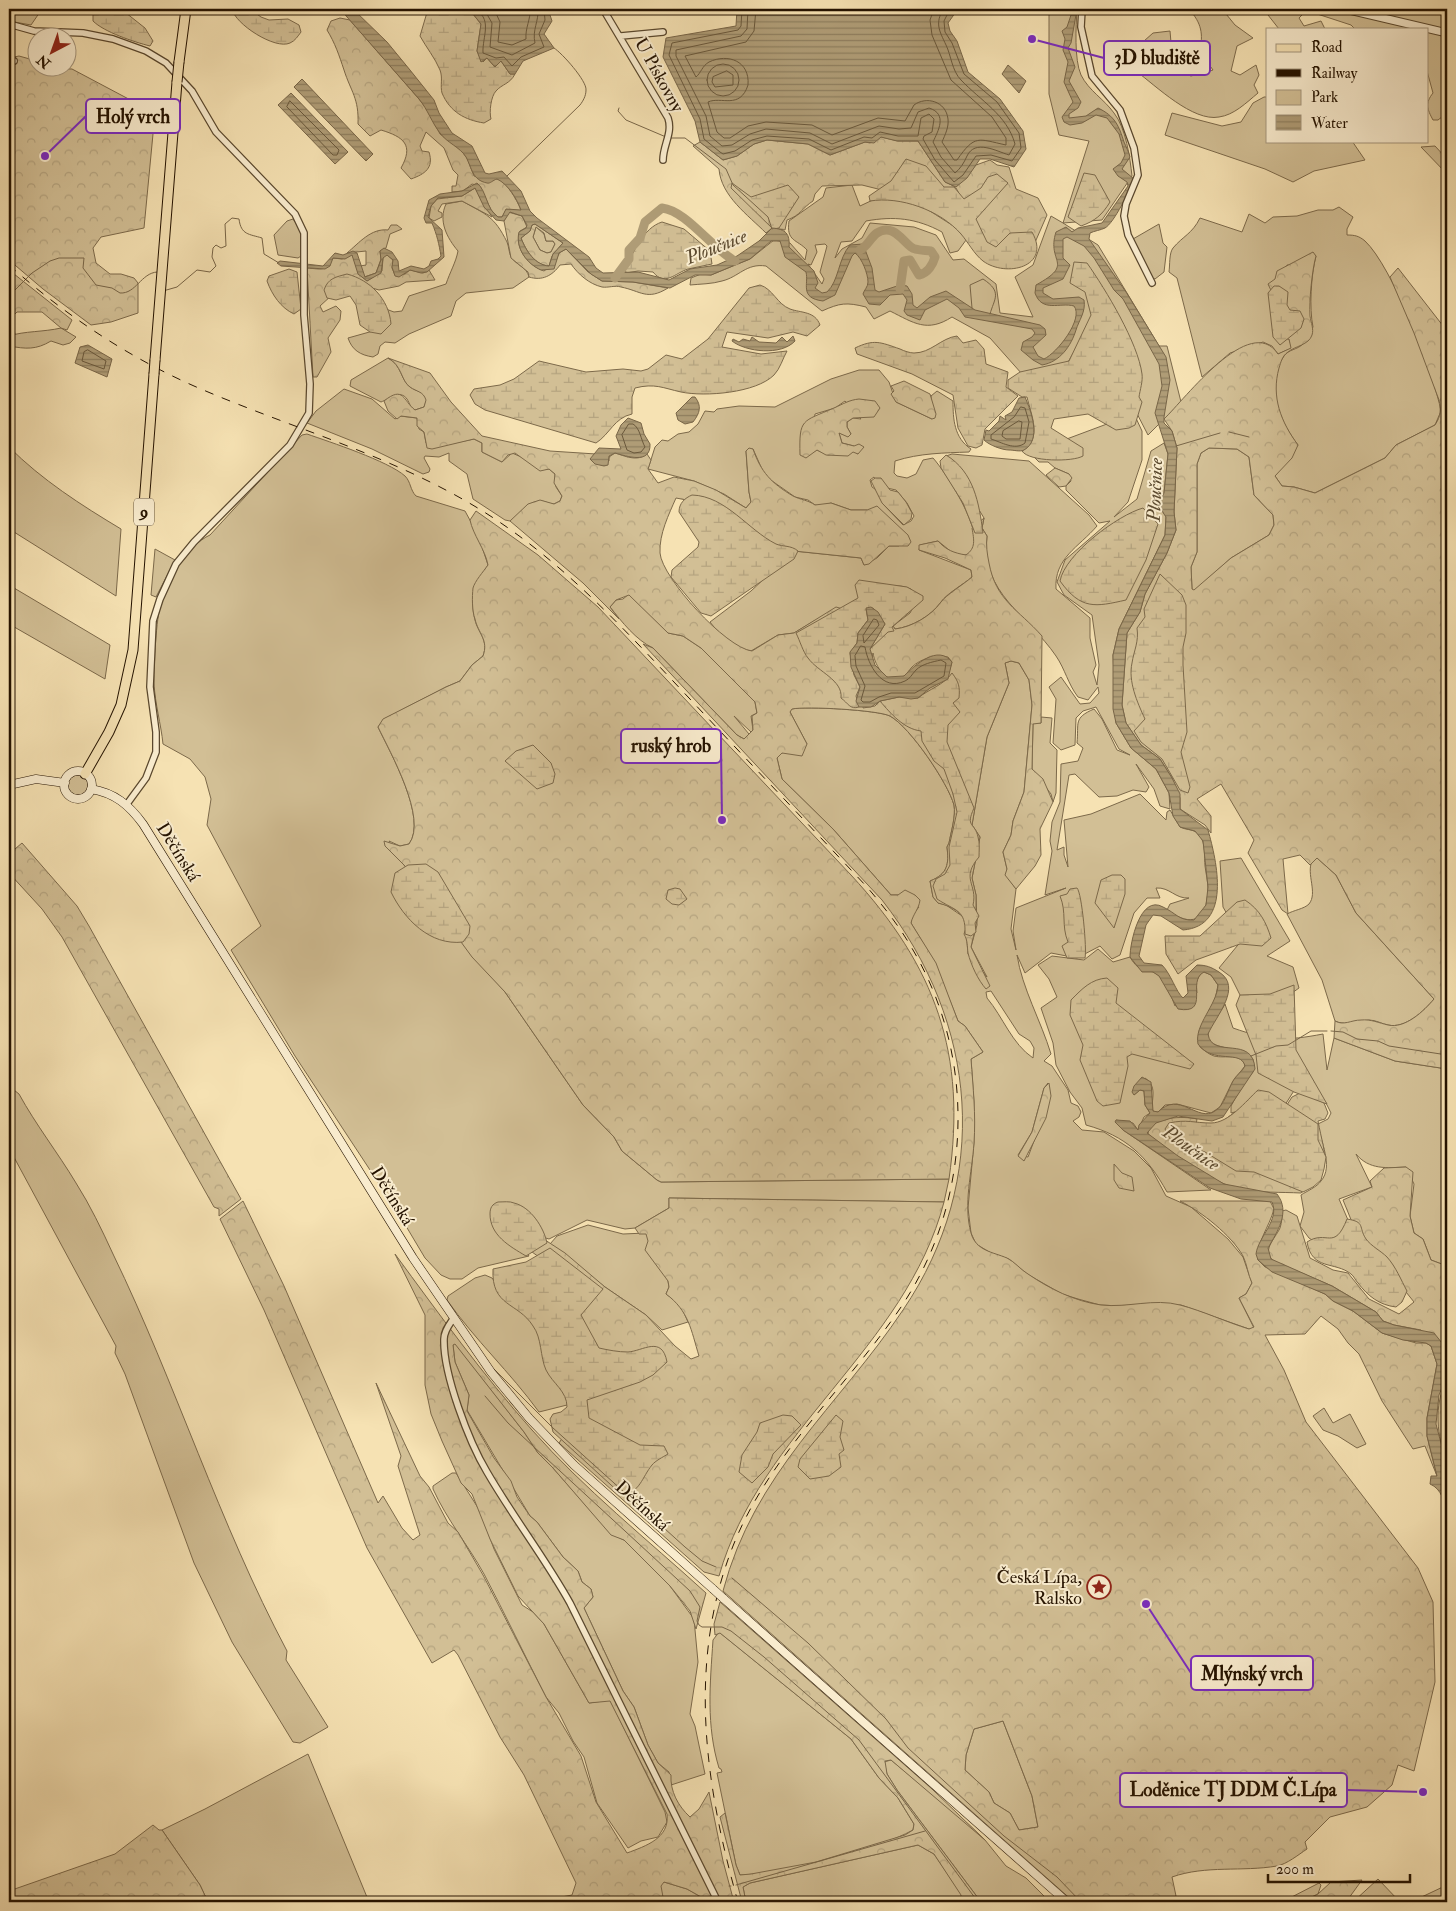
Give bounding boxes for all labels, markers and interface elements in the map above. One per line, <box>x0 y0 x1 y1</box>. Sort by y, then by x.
north arrow <box>28 28 78 78</box>
legend <box>1266 28 1428 142</box>
street label: U Pískovny <box>629 34 689 117</box>
text: Road <box>1311 38 1343 57</box>
callout: 3D bludiště <box>1104 41 1210 75</box>
text: 3D bludiště <box>1114 46 1200 70</box>
text: N <box>33 51 55 73</box>
text: Railway <box>1311 64 1358 83</box>
text: Park <box>1311 88 1338 107</box>
callout: Holý vrch <box>86 99 180 133</box>
text: Holý vrch <box>96 105 170 130</box>
text: Water <box>1310 114 1348 133</box>
water label: Ploučnice <box>681 224 751 271</box>
water label: Ploučnice <box>1142 457 1168 524</box>
road number: 9 <box>134 498 154 526</box>
callout: ruský hrob <box>621 729 721 763</box>
text: ruský hrob <box>630 734 712 759</box>
street label: Děčínská <box>151 818 205 886</box>
water label: Ploučnice <box>1157 1119 1225 1177</box>
street label: Děčínská <box>365 1162 419 1230</box>
street label: Děčínská <box>610 1476 674 1537</box>
place label: Česká Lípa, Ralsko <box>997 1566 1082 1610</box>
place icon: Česká Lípa, Ralsko <box>1086 1574 1112 1600</box>
callout: Mlýnský vrch <box>1191 1656 1313 1690</box>
text: Mlýnský vrch <box>1200 1662 1303 1687</box>
callout: Loděnice TJ DDM Č.Lípa <box>1120 1773 1347 1807</box>
text: Loděnice TJ DDM Č.Lípa <box>1129 1776 1338 1803</box>
scale bar <box>1268 1851 1411 1883</box>
text: 200 m <box>1276 1860 1314 1879</box>

